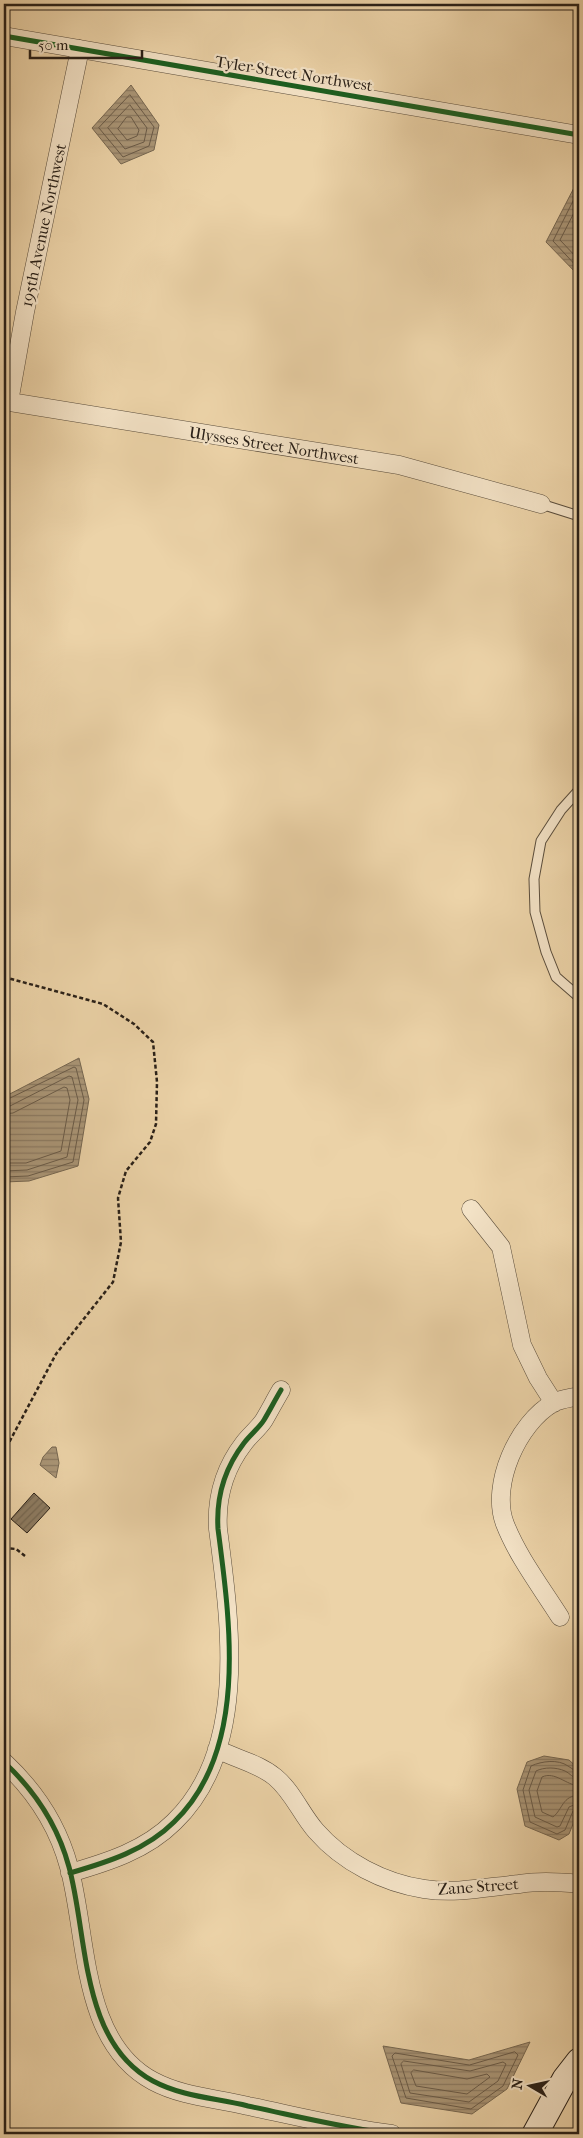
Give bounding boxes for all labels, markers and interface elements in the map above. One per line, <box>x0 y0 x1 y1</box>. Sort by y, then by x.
scale bar <box>30 28 142 60</box>
text: 50 m <box>38 36 69 54</box>
street label: Tyler Street Northwest <box>214 52 374 95</box>
street label: 195th Avenue Northwest <box>17 141 70 308</box>
street label: Ulysses Street Northwest <box>188 423 361 468</box>
street label: Zane Street <box>437 1874 519 1899</box>
north arrow <box>506 2060 556 2110</box>
text: N <box>508 2077 527 2091</box>

